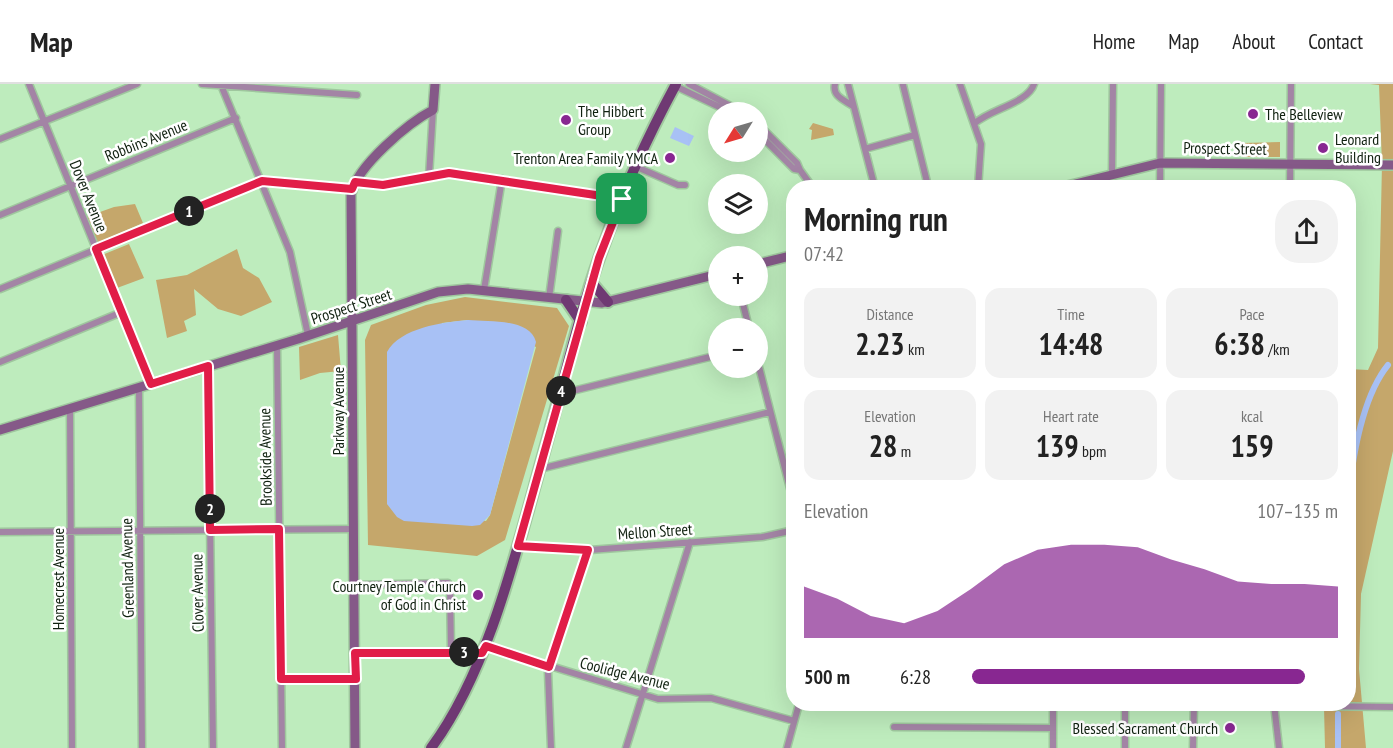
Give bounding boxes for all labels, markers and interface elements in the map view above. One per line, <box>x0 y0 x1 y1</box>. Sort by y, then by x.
text: Map <box>30 23 73 60</box>
text: Home <box>1093 28 1135 55</box>
text: Map <box>1168 28 1199 55</box>
text: About <box>1232 28 1275 55</box>
text: Contact <box>1308 28 1363 55</box>
place label: The Hibbert Group <box>578 101 645 139</box>
north arrow <box>708 102 768 162</box>
map controls <box>708 102 768 378</box>
place label: The Belleview <box>1265 104 1343 124</box>
marker: The Belleview <box>1246 107 1260 121</box>
marker: The Hibbert Group <box>559 113 573 127</box>
street label: Robbins Avenue <box>102 114 190 166</box>
place label: Leonard Building <box>1335 129 1381 167</box>
street label: Prospect Street <box>1183 137 1268 159</box>
marker: Leonard Building <box>1316 141 1330 155</box>
place label: Trenton Area Family YMCA <box>514 148 658 168</box>
marker: Trenton Area Family YMCA <box>663 151 677 165</box>
street label: Dover Avenue <box>66 157 112 235</box>
pin <box>596 173 647 224</box>
button: layers <box>708 174 768 234</box>
icon: arrive <box>605 182 638 215</box>
pin: 1 <box>174 196 204 226</box>
text: Morning run <box>804 197 948 240</box>
button: share <box>1275 200 1338 263</box>
text: 1 <box>185 201 193 221</box>
text: 07:42 <box>804 241 844 267</box>
button: + <box>708 246 768 306</box>
street label: Prospect Street <box>308 283 394 328</box>
text: Distance <box>866 304 914 324</box>
text: Time <box>1057 304 1085 324</box>
text: Pace <box>1239 304 1265 324</box>
button: − <box>708 318 768 378</box>
text: 2.23 <box>855 324 905 363</box>
text: 14:48 <box>1039 324 1103 363</box>
text: 6:38 <box>1214 324 1265 363</box>
text: km <box>905 339 925 359</box>
text: /km <box>1265 339 1290 359</box>
street label: Parkway Avenue <box>328 367 348 455</box>
pin: 4 <box>546 376 576 406</box>
text: 4 <box>557 381 565 401</box>
text: Elevation <box>864 406 916 426</box>
text: Heart rate <box>1043 406 1099 426</box>
text: kcal <box>1241 406 1263 426</box>
street label: Brookside Avenue <box>254 408 276 506</box>
text: 28 <box>869 426 897 465</box>
text: 139 <box>1036 426 1079 465</box>
text: 159 <box>1230 426 1274 465</box>
text: m <box>897 441 911 461</box>
text: bpm <box>1079 441 1106 461</box>
pin: 2 <box>195 494 225 524</box>
text: Elevation <box>804 498 868 524</box>
text: 107–135 m <box>1257 498 1338 524</box>
text: 2 <box>206 499 214 519</box>
street label: Greenland Avenue <box>116 518 138 618</box>
street label: Mellon Street <box>617 518 694 544</box>
street label: Homecrest Avenue <box>48 528 68 630</box>
street label: Clover Avenue <box>186 554 208 632</box>
place label: Courtney Temple Church of God in Christ <box>333 576 467 614</box>
marker: Courtney Temple Church of God in Christ <box>471 588 485 602</box>
pin: 3 <box>449 637 479 667</box>
text: 3 <box>460 642 468 662</box>
street label: Coolidge Avenue <box>578 652 672 694</box>
text: 500 m <box>804 664 850 690</box>
text: 6:28 <box>900 664 931 690</box>
place label: Blessed Sacrament Church <box>1072 718 1218 738</box>
marker: Blessed Sacrament Church <box>1223 721 1237 735</box>

